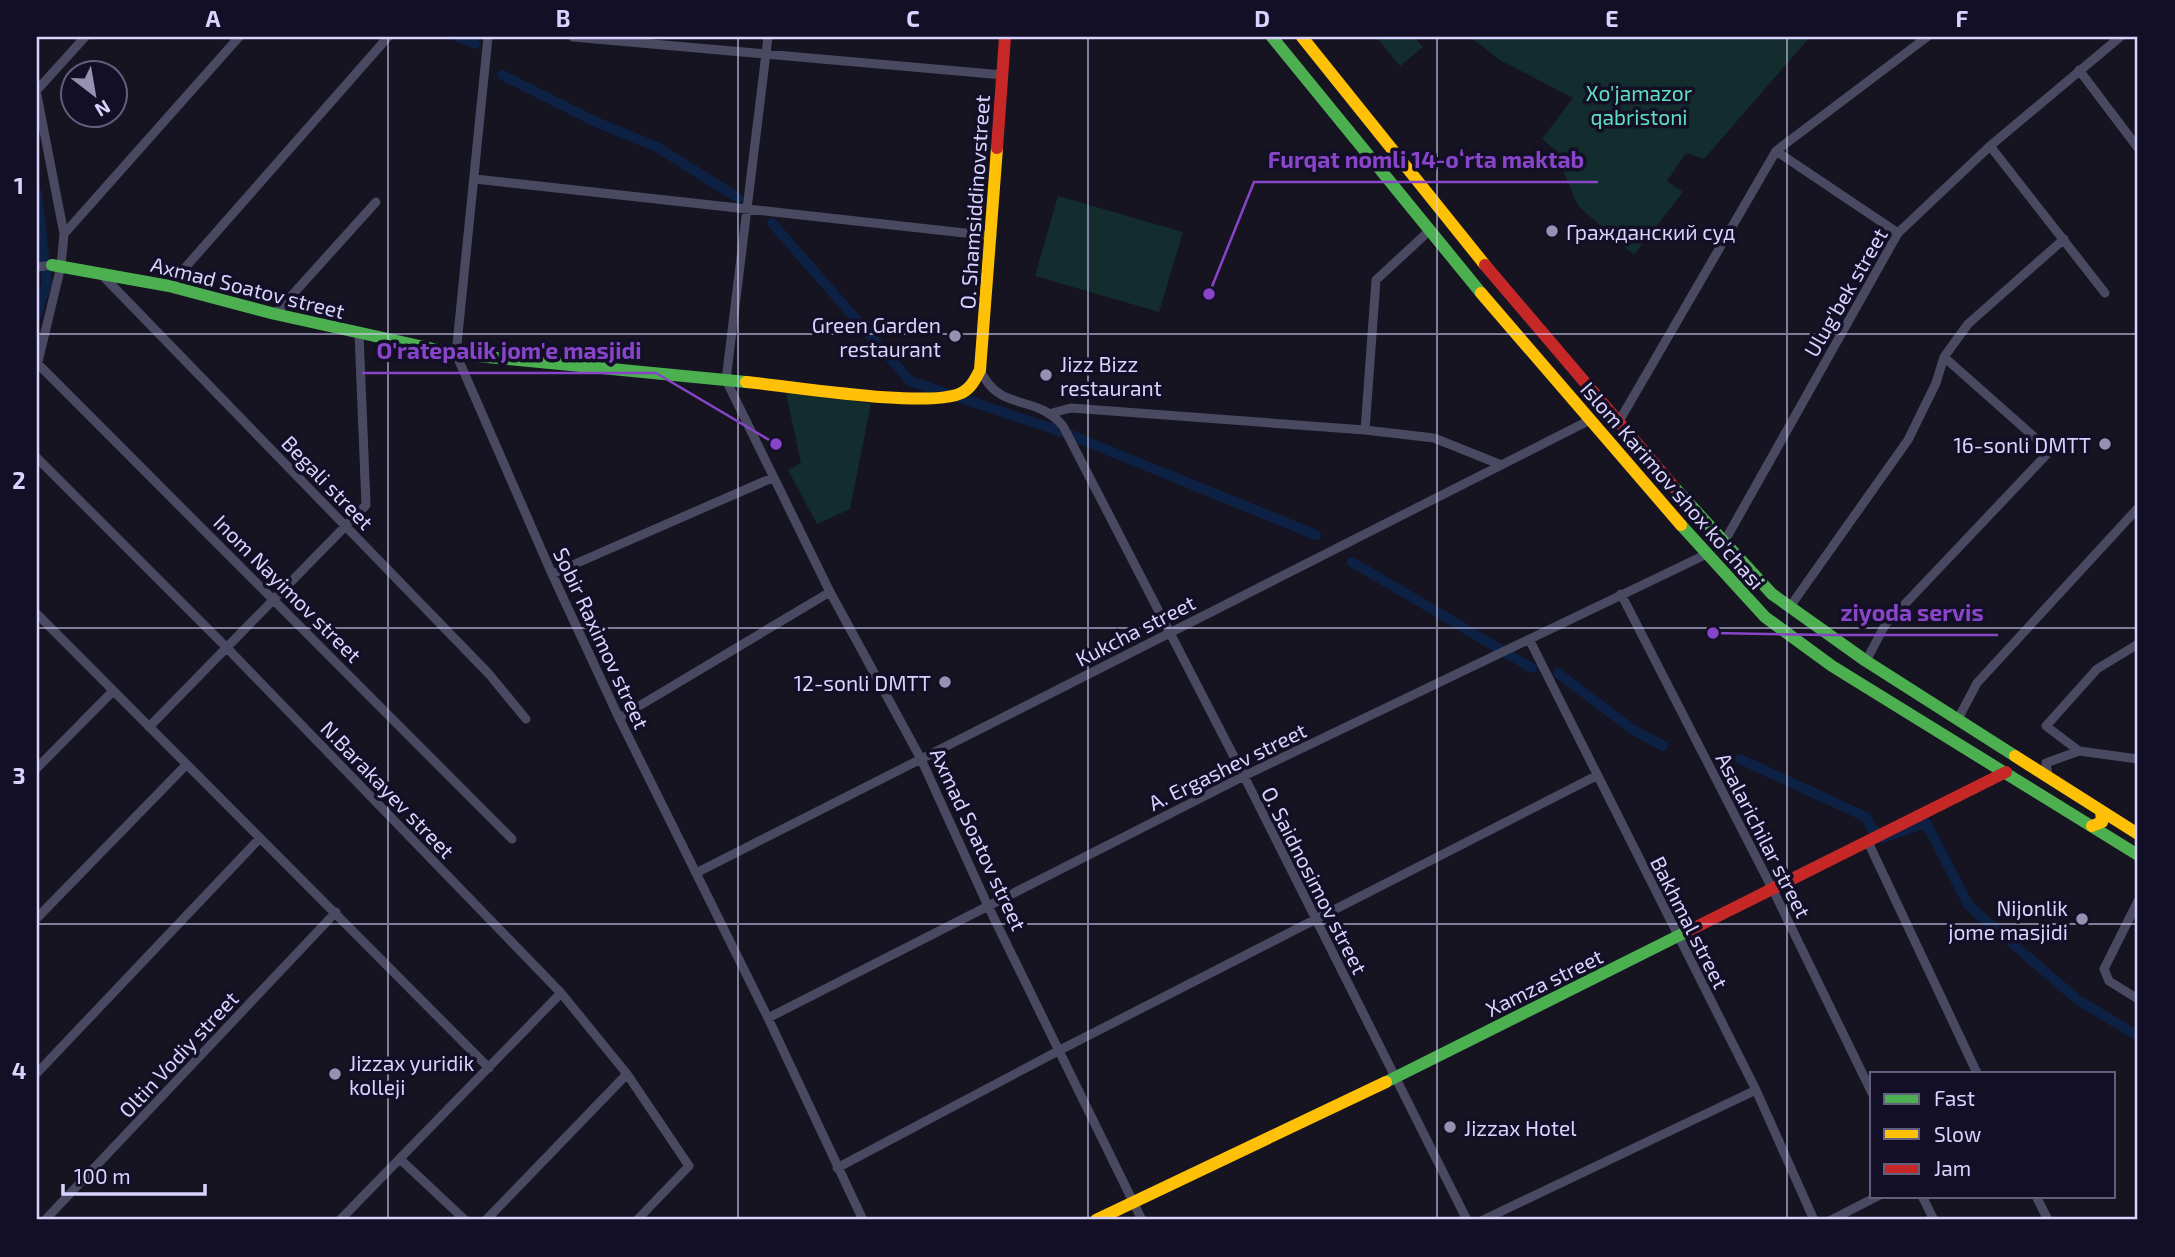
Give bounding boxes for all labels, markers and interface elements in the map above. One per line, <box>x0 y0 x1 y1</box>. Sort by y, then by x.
text: A <box>205 4 221 32</box>
text: B <box>556 4 570 32</box>
text: C <box>906 4 920 32</box>
text: D <box>1254 4 1270 32</box>
text: E <box>1605 4 1619 32</box>
text: F <box>1956 4 1969 32</box>
north arrow <box>60 60 130 130</box>
park label: Xo'jamazor qabristoni <box>1586 80 1693 129</box>
street label: O. Shamsiddinovstreet <box>954 94 994 310</box>
text: N <box>91 96 115 122</box>
callout: Furqat nomli 14-oʻrta maktab <box>1254 138 1598 182</box>
text: Furqat nomli 14-oʻrta maktab <box>1268 145 1584 173</box>
text: 1 <box>14 171 24 199</box>
place label: Гражданский суд <box>1566 219 1735 245</box>
marker: Гражданский суд <box>1544 223 1560 239</box>
street label: Ulug'bek street <box>1798 223 1892 361</box>
street label: Axmad Soatov street <box>149 251 347 323</box>
place label: Green Garden restaurant <box>812 312 941 361</box>
marker: Green Garden restaurant <box>947 328 963 344</box>
callout: O'ratepalik jom'e masjidi <box>362 329 656 373</box>
text: O'ratepalik jom'e masjidi <box>376 336 642 364</box>
place label: Jizz Bizz restaurant <box>1060 351 1162 400</box>
marker: Jizz Bizz restaurant <box>1038 367 1054 383</box>
street label: Islom Karimov shox ko'chasi <box>1576 376 1770 594</box>
street label: Begali street <box>277 430 379 534</box>
place label: 16-sonli DMTT <box>1954 432 2091 457</box>
marker: 16-sonli DMTT <box>2097 436 2113 452</box>
text: 2 <box>12 466 26 494</box>
street label: Inom Nayimov street <box>209 509 367 667</box>
street label: Sobir Raximov street <box>549 543 655 733</box>
street label: Kukcha street <box>1071 589 1199 671</box>
callout: ziyoda servis <box>1826 591 1998 635</box>
text: ziyoda servis <box>1840 598 1984 626</box>
place label: 12-sonli DMTT <box>794 670 931 695</box>
marker: 12-sonli DMTT <box>937 674 953 690</box>
street label: N.Barakayev street <box>316 715 460 863</box>
street label: A. Ergashev street <box>1144 717 1310 815</box>
street label: Axmad Soatov street <box>926 744 1032 934</box>
street label: Asalarichilar street <box>1712 748 1816 922</box>
text: 3 <box>12 761 26 789</box>
street label: O. Saidnosimov street <box>1257 782 1373 978</box>
street label: Bakhmal street <box>1646 852 1734 992</box>
place label: Nijonlik jome masjidi <box>1948 895 2068 945</box>
marker: Nijonlik jome masjidi <box>2074 911 2090 927</box>
street label: Xamza street <box>1481 943 1607 1021</box>
street label: Oltin Vodiy street <box>113 986 243 1122</box>
place label: Jizzax yuridik kolleji <box>349 1050 475 1100</box>
text: 4 <box>12 1056 26 1084</box>
marker: Jizzax yuridik kolleji <box>327 1066 343 1082</box>
legend <box>1870 1072 2116 1198</box>
text: Fast <box>1934 1085 1975 1110</box>
place label: Jizzax Hotel <box>1464 1115 1577 1140</box>
marker: Jizzax Hotel <box>1442 1119 1458 1135</box>
text: Slow <box>1934 1121 1981 1146</box>
scale bar <box>63 1152 205 1196</box>
text: Jam <box>1934 1155 1971 1180</box>
text: 100 m <box>74 1163 131 1188</box>

